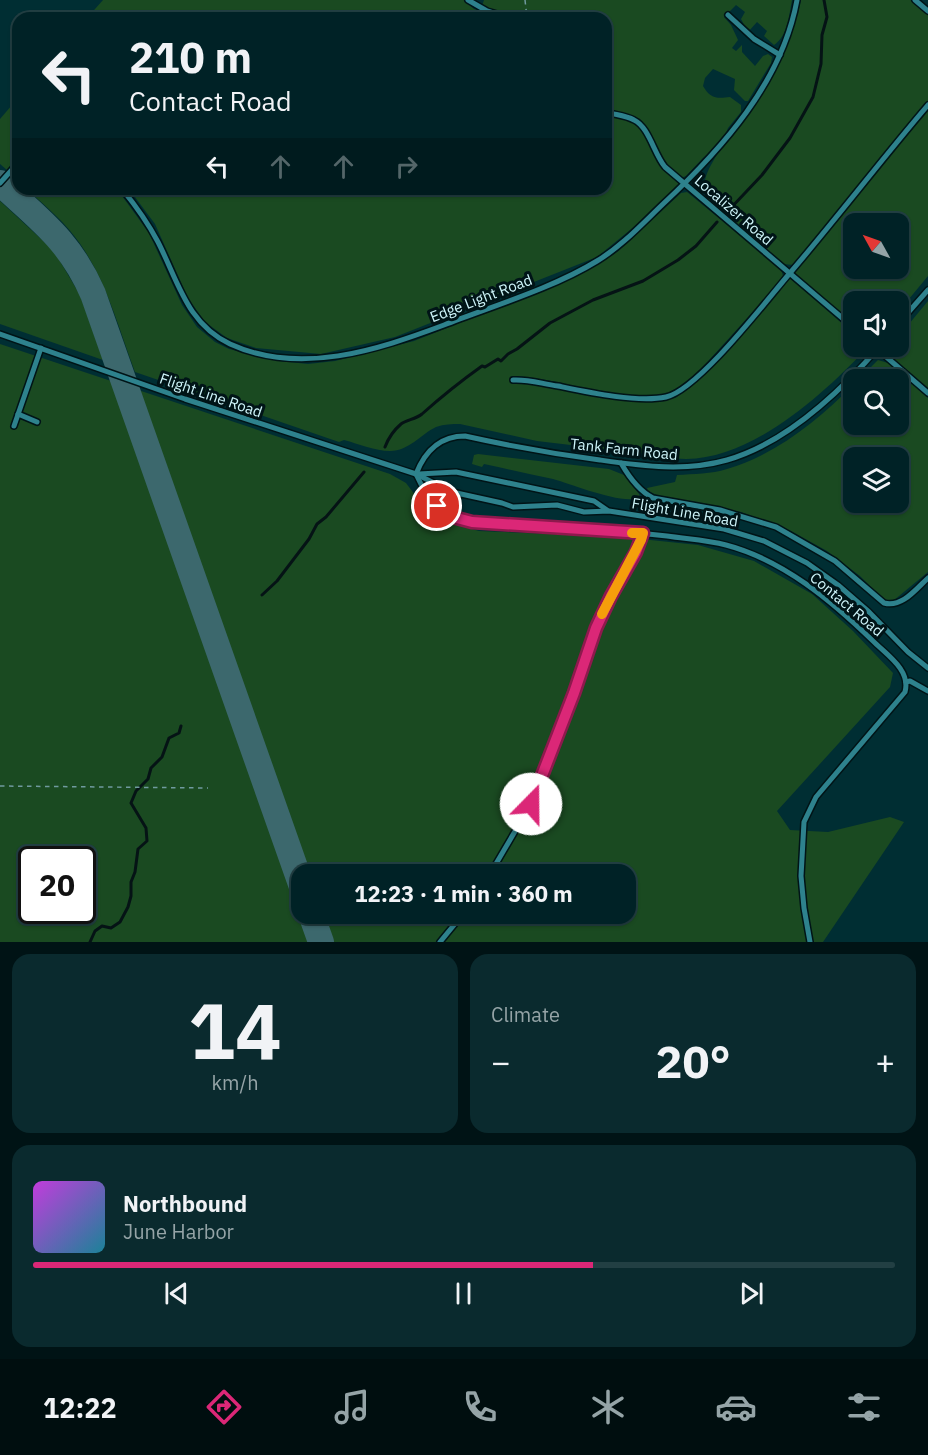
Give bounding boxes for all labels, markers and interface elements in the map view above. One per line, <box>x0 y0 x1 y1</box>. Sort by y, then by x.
text: 210 m <box>129 30 252 85</box>
icon: left <box>30 36 108 114</box>
text: Contact Road <box>129 83 292 118</box>
icon: left <box>201 150 234 183</box>
icon: ahead <box>264 150 297 183</box>
icon: ahead <box>327 150 360 183</box>
icon: right <box>390 150 423 183</box>
street label: Localizer Road <box>691 171 777 249</box>
north arrow <box>843 213 909 279</box>
map controls <box>843 213 909 513</box>
street label: Edge Light Road <box>427 270 535 326</box>
button: sound <box>843 291 909 357</box>
street label: Flight Line Road <box>157 369 265 421</box>
button: search <box>843 369 909 435</box>
street label: Tank Farm Road <box>569 434 679 464</box>
button: layers <box>843 447 909 513</box>
pin <box>411 480 462 531</box>
icon: arrive <box>420 489 453 522</box>
street label: Flight Line Road <box>630 493 740 531</box>
street label: Contact Road <box>806 568 888 640</box>
position arrow <box>499 772 563 836</box>
speed limit sign: 20 <box>18 846 96 924</box>
text: 12:23 · 1 min · 360 m <box>354 879 573 908</box>
text: 14 <box>188 979 282 1080</box>
text: Climate <box>491 1001 560 1028</box>
text: 20° <box>655 1032 731 1090</box>
text: − <box>491 1040 511 1083</box>
text: + <box>875 1040 895 1083</box>
text: km/h <box>211 1069 259 1096</box>
text: Northbound <box>123 1189 247 1218</box>
text: June Harbor <box>123 1218 234 1245</box>
icon: previous <box>160 1277 193 1310</box>
icon: pause <box>447 1277 480 1310</box>
icon: next <box>735 1277 768 1310</box>
icon: directions <box>203 1386 245 1428</box>
icon: music <box>331 1386 373 1428</box>
icon: phone <box>459 1386 501 1428</box>
icon: climate <box>587 1386 629 1428</box>
icon: car <box>715 1386 757 1428</box>
icon: filters <box>843 1386 885 1428</box>
text: 12:22 <box>43 1390 117 1425</box>

